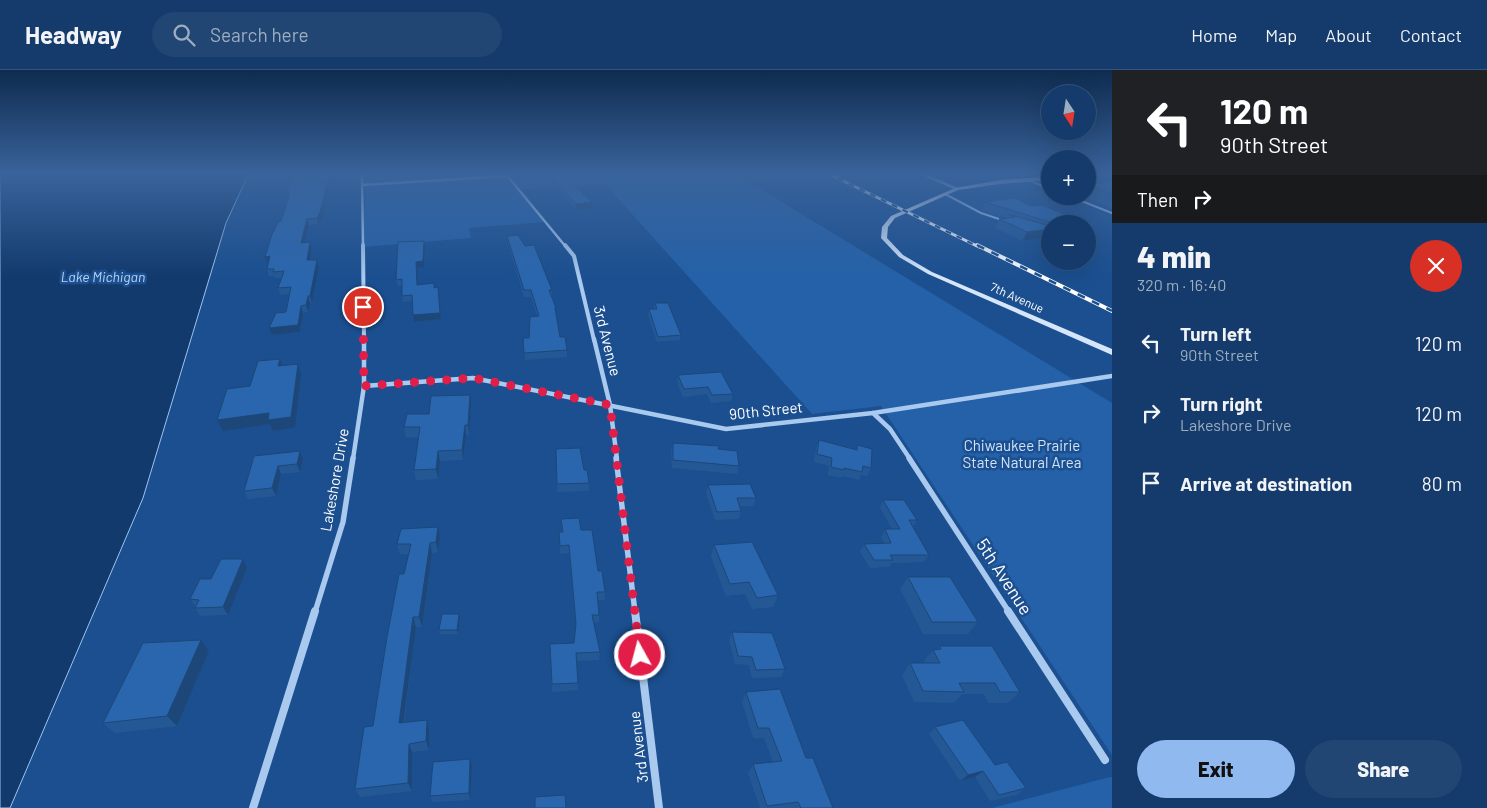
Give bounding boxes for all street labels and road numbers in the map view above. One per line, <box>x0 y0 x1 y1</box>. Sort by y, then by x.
street label: 7th Avenue <box>988 279 1046 315</box>
street label: 3rd Avenue <box>591 304 625 378</box>
street label: 90th Street <box>728 397 804 423</box>
street label: Lakeshore Drive <box>316 427 352 533</box>
street label: 5th Avenue <box>972 534 1038 619</box>
street label: 3rd Avenue <box>625 710 651 784</box>

